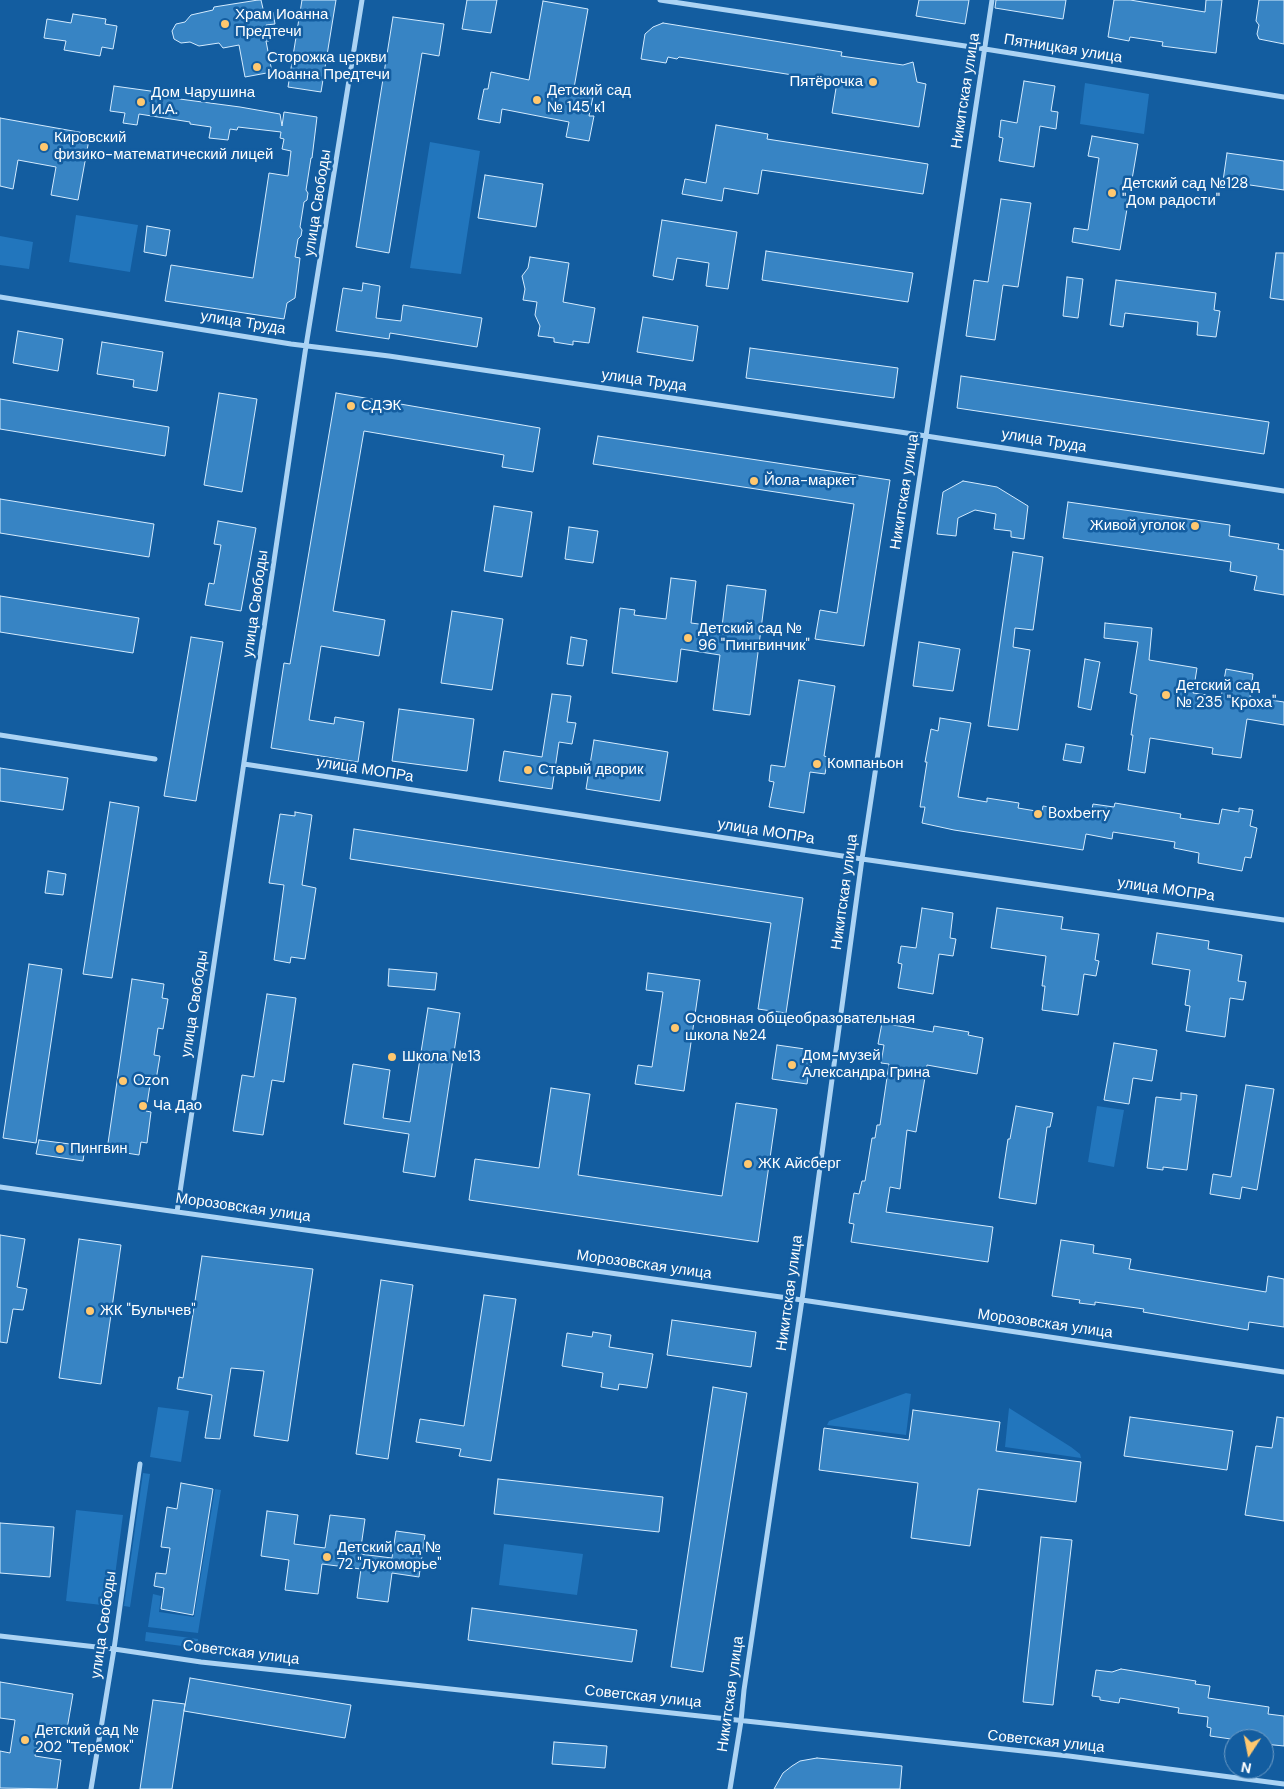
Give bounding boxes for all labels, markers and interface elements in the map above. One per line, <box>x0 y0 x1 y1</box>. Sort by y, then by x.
place label: Храм Иоанна Предтечи <box>235 6 328 41</box>
marker: Храм Иоанна Предтечи <box>219 18 231 30</box>
street label: Пятницкая улица <box>1003 31 1123 67</box>
street label: Никитская улица <box>948 32 984 150</box>
place label: Сторожка церкви Иоанна Предтечи <box>267 49 390 84</box>
marker: Сторожка церкви Иоанна Предтечи <box>251 61 263 73</box>
place label: Пятёрочка <box>789 73 863 91</box>
marker: Пятёрочка <box>867 76 879 88</box>
place label: Детский сад № 145 к1 <box>547 82 631 117</box>
place label: Дом Чарушина И.А. <box>151 84 255 119</box>
marker: Детский сад № 145 к1 <box>531 94 543 106</box>
marker: Дом Чарушина И.А. <box>135 96 147 108</box>
place label: Кировский физико-математический лицей <box>54 129 273 164</box>
marker: Кировский физико-математический лицей <box>38 141 50 153</box>
street label: улица Свободы <box>301 148 335 258</box>
place label: Детский сад №128 "Дом радости" <box>1122 175 1248 210</box>
marker: Детский сад №128 "Дом радости" <box>1106 187 1118 199</box>
street label: улица Труда <box>199 307 287 339</box>
street label: улица Труда <box>600 366 688 396</box>
place label: СДЭК <box>361 397 401 415</box>
marker: СДЭК <box>345 400 357 412</box>
street label: улица Труда <box>1000 425 1088 457</box>
street label: Никитская улица <box>887 433 923 551</box>
place label: Йола-маркет <box>764 472 856 490</box>
marker: Йола-маркет <box>748 475 760 487</box>
place label: Живой уголок <box>1090 517 1185 535</box>
marker: Живой уголок <box>1189 520 1201 532</box>
street label: улица Свободы <box>240 549 272 659</box>
place label: Детский сад № 96 "Пингвинчик" <box>698 620 810 655</box>
marker: Детский сад № 96 "Пингвинчик" <box>682 632 694 644</box>
place label: Детский сад № 235 "Кроха" <box>1176 677 1276 712</box>
marker: Детский сад № 235 "Кроха" <box>1160 689 1172 701</box>
street label: улица МОПРа <box>315 753 415 787</box>
place label: Компаньон <box>827 755 904 773</box>
marker: Компаньон <box>811 758 823 770</box>
place label: Старый дворик <box>538 761 644 779</box>
marker: Старый дворик <box>522 764 534 776</box>
place label: Boxberry <box>1048 805 1110 823</box>
marker: Boxberry <box>1032 808 1044 820</box>
street label: улица МОПРа <box>716 815 816 849</box>
street label: Никитская улица <box>828 833 862 951</box>
street label: улица МОПРа <box>1116 874 1216 906</box>
street label: улица Свободы <box>178 949 212 1059</box>
place label: Основная общеобразовательная школа №24 <box>685 1010 915 1045</box>
marker: Основная общеобразовательная школа №24 <box>669 1022 681 1034</box>
place label: Дом-музей Александра Грина <box>802 1047 930 1082</box>
place label: Школа №13 <box>402 1048 481 1066</box>
marker: Школа №13 <box>386 1051 398 1063</box>
marker: Дом-музей Александра Грина <box>786 1059 798 1071</box>
place label: Ozon <box>133 1072 169 1090</box>
marker: Ozon <box>117 1075 129 1087</box>
place label: Ча Дао <box>153 1097 202 1115</box>
marker: Ча Дао <box>137 1100 149 1112</box>
place label: Пингвин <box>70 1140 128 1158</box>
marker: Пингвин <box>54 1143 66 1155</box>
place label: ЖК Айсберг <box>758 1155 841 1173</box>
marker: ЖК Айсберг <box>742 1158 754 1170</box>
street label: Морозовская улица <box>174 1190 312 1226</box>
street label: Никитская улица <box>773 1234 807 1352</box>
street label: Морозовская улица <box>575 1247 713 1283</box>
place label: ЖК "Булычев" <box>100 1302 196 1320</box>
marker: ЖК "Булычев" <box>84 1305 96 1317</box>
street label: Морозовская улица <box>976 1306 1114 1342</box>
place label: Детский сад № 72 "Лукоморье" <box>337 1539 442 1574</box>
marker: Детский сад № 72 "Лукоморье" <box>321 1551 333 1563</box>
street label: улица Свободы <box>88 1570 120 1680</box>
street label: Никитская улица <box>714 1635 748 1753</box>
street label: Советская улица <box>182 1637 300 1669</box>
street label: Советская улица <box>584 1682 702 1712</box>
place label: Детский сад № 202 "Теремок" <box>35 1722 139 1757</box>
street label: Советская улица <box>987 1727 1105 1757</box>
north arrow <box>1224 1729 1274 1779</box>
marker: Детский сад № 202 "Теремок" <box>19 1734 31 1746</box>
text: N <box>1240 1758 1253 1778</box>

